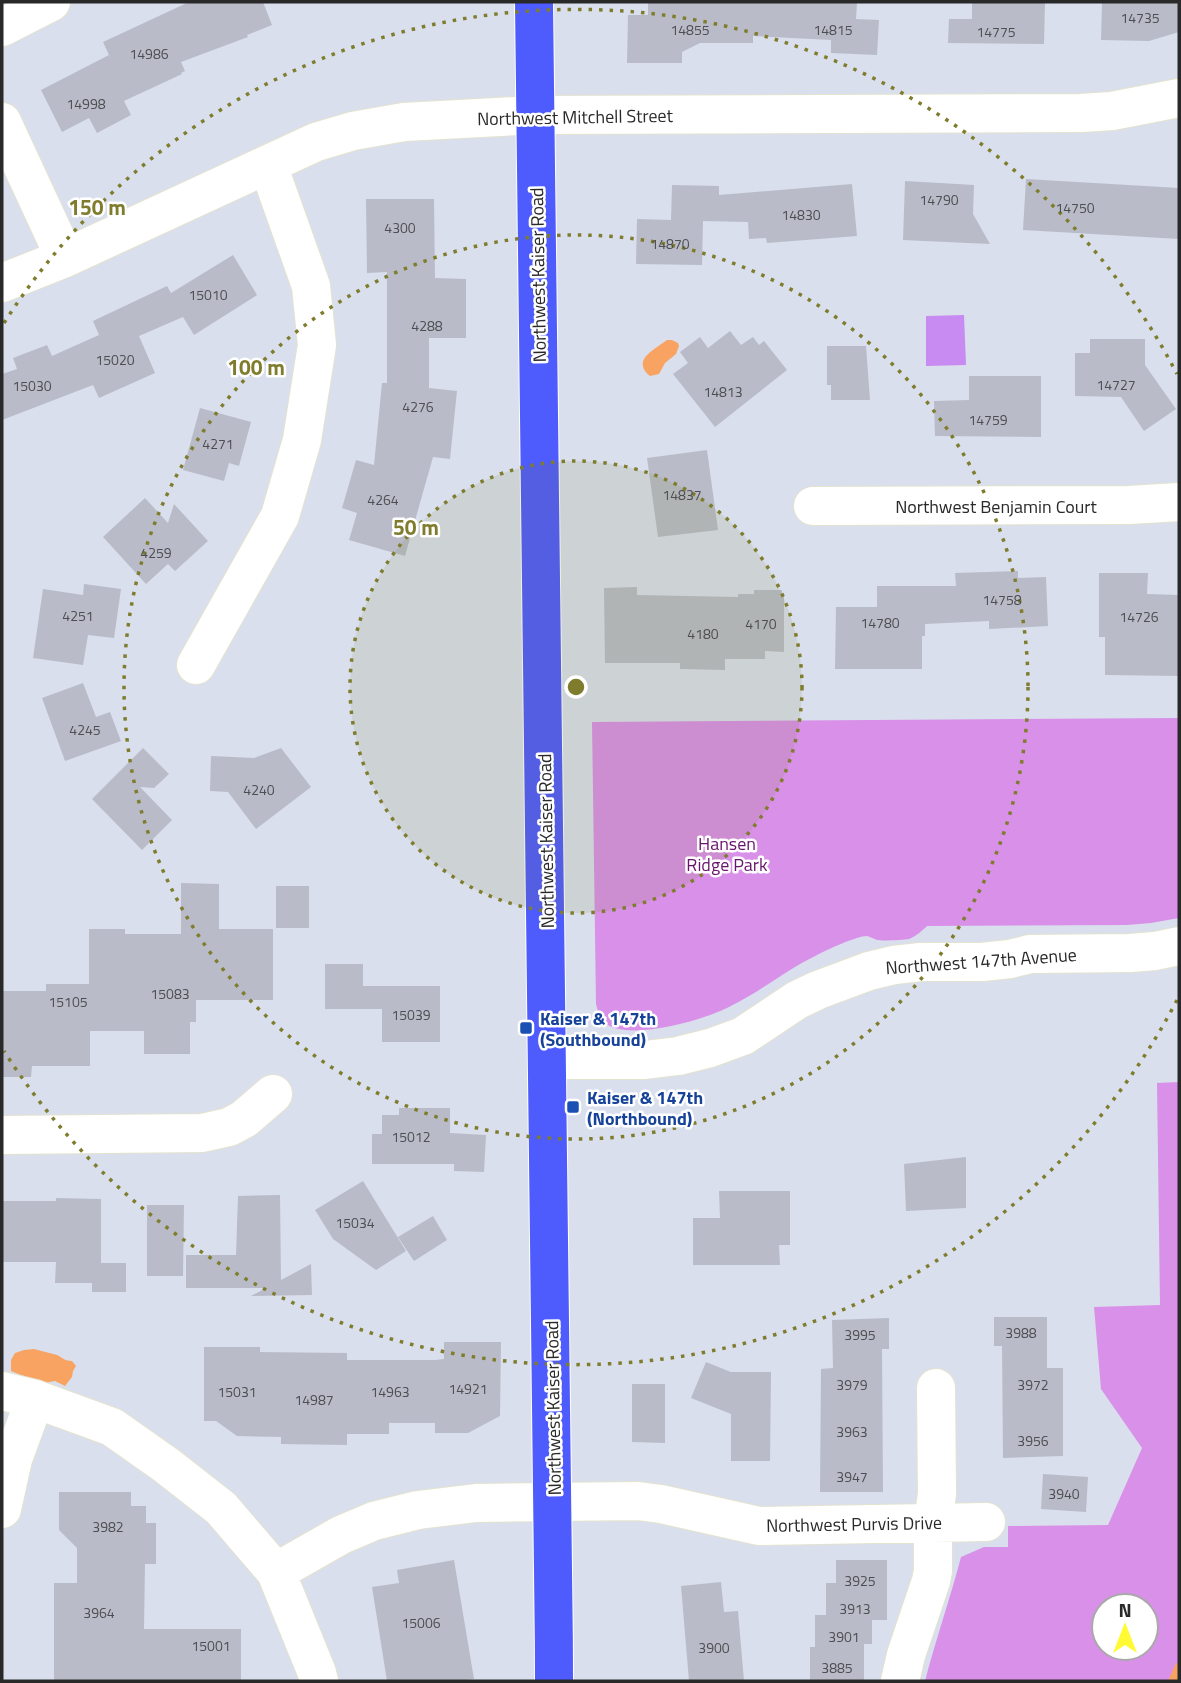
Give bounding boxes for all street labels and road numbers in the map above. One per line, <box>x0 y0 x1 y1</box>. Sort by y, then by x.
street label: Northwest Mitchell Street <box>477 102 674 132</box>
street label: Northwest Kaiser Road <box>523 187 553 363</box>
street label: Northwest Benjamin Court <box>895 493 1098 520</box>
street label: Northwest Kaiser Road <box>531 753 561 929</box>
street label: Northwest 147th Avenue <box>885 941 1077 981</box>
street label: Northwest Kaiser Road <box>538 1320 568 1496</box>
street label: Northwest Purvis Drive <box>766 1509 942 1539</box>

